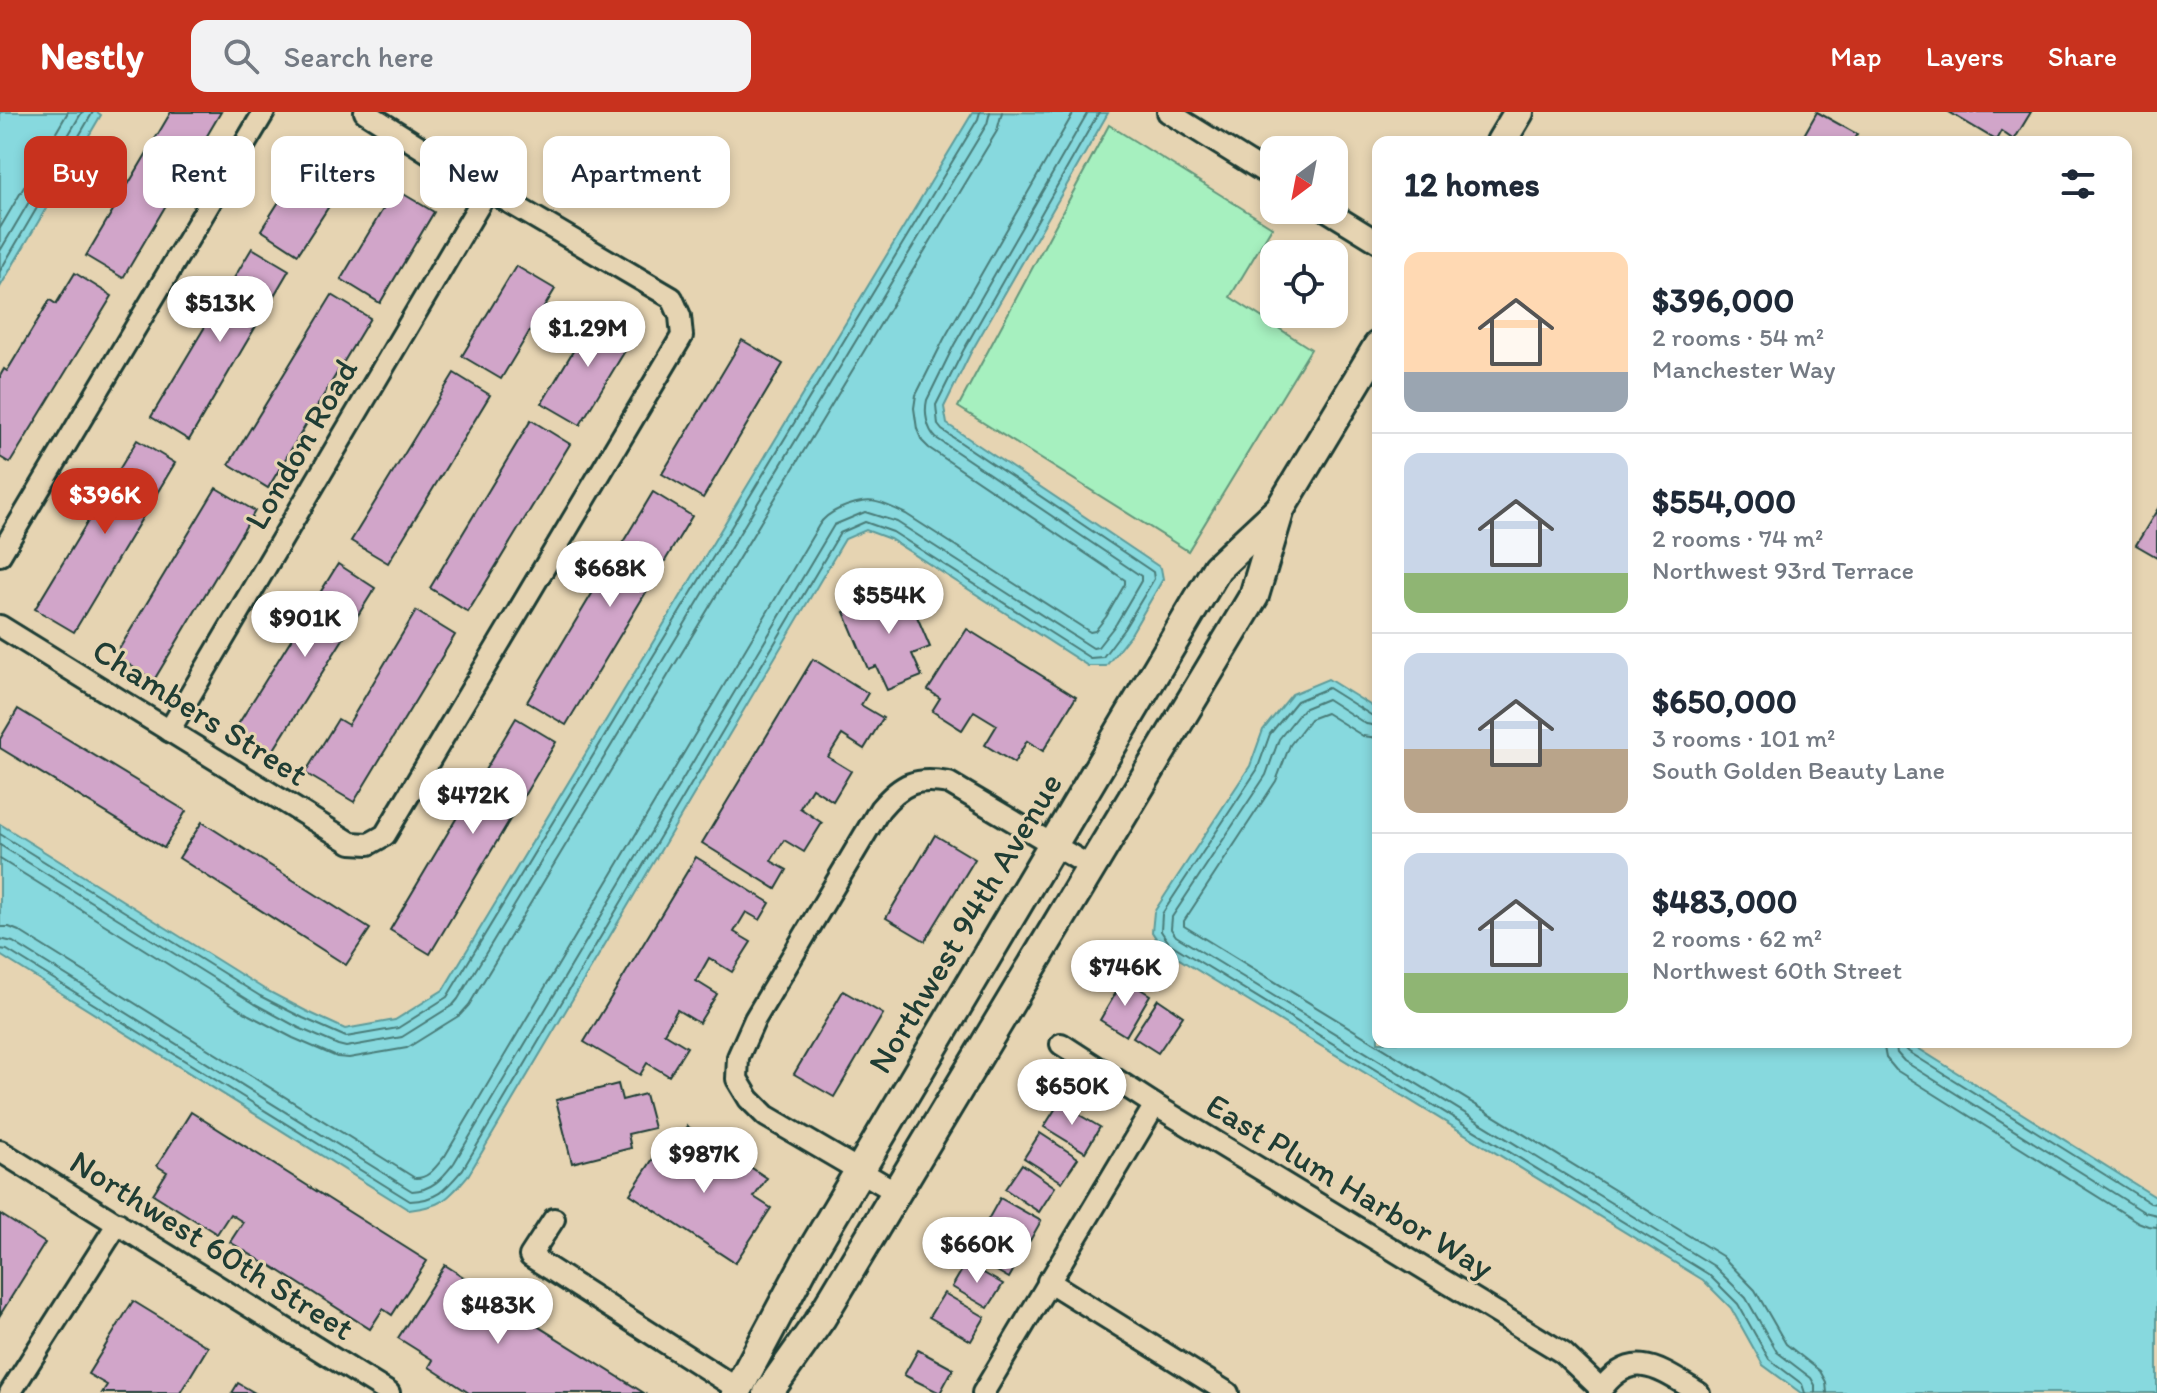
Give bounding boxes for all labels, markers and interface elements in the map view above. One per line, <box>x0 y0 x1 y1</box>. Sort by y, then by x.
search box <box>191 20 751 92</box>
text: Nestly <box>40 33 143 79</box>
icon: search <box>219 34 263 78</box>
text: Search here <box>283 38 434 75</box>
text: Map <box>1830 39 1882 73</box>
text: Layers <box>1926 39 2004 73</box>
text: Share <box>2048 39 2117 73</box>
chip: Buy <box>24 136 127 208</box>
chip: Rent <box>143 136 255 208</box>
chip: Filters <box>271 136 404 208</box>
chip: New <box>420 136 527 208</box>
chip: Apartment <box>543 136 730 208</box>
north arrow <box>1260 136 1348 224</box>
map controls <box>1260 136 1348 328</box>
icon: filters <box>2056 162 2100 206</box>
text: 12 homes <box>1404 164 1540 205</box>
button: locate <box>1260 240 1348 328</box>
pin: $513K <box>164 276 276 344</box>
text: $396,000 <box>1652 280 1794 321</box>
icon: home <box>1468 284 1564 380</box>
text: $513K <box>185 286 255 318</box>
pin: $1.29M <box>523 301 653 369</box>
text: $1.29M <box>548 311 628 343</box>
text: 2 rooms · 54 m² <box>1652 321 1824 353</box>
street label: London Road <box>236 351 366 537</box>
text: Manchester Way <box>1652 353 1835 385</box>
pin: $396K <box>49 468 161 536</box>
text: $396K <box>69 478 141 510</box>
text: $554,000 <box>1652 481 1796 522</box>
icon: home <box>1468 485 1564 581</box>
text: 2 rooms · 74 m² <box>1652 522 1823 554</box>
pin: $668K <box>554 541 666 609</box>
text: $668K <box>574 551 646 583</box>
text: Northwest 93rd Terrace <box>1652 554 1914 586</box>
pin: $554K <box>833 568 945 636</box>
text: $554K <box>853 578 925 610</box>
pin: $901K <box>249 591 361 659</box>
text: $901K <box>269 601 341 633</box>
street label: Chambers Street <box>85 629 315 795</box>
text: $650,000 <box>1652 681 1797 722</box>
icon: home <box>1468 685 1564 781</box>
text: 3 rooms · 101 m² <box>1652 722 1835 754</box>
text: South Golden Beauty Lane <box>1652 754 1945 786</box>
street label: Northwest 94th Avenue <box>859 765 1071 1081</box>
pin: $472K <box>417 768 529 836</box>
text: $472K <box>437 778 509 810</box>
text: $483,000 <box>1652 881 1798 922</box>
icon: home <box>1468 885 1564 981</box>
text: 2 rooms · 62 m² <box>1652 922 1822 954</box>
pin: $746K <box>1069 940 1181 1008</box>
text: $746K <box>1089 950 1161 982</box>
text: Northwest 60th Street <box>1652 954 1902 986</box>
pin: $650K <box>1016 1059 1128 1127</box>
text: $650K <box>1035 1069 1109 1101</box>
street label: East Plum Harbor Way <box>1199 1084 1501 1288</box>
pin: $987K <box>648 1127 760 1195</box>
text: $987K <box>669 1137 739 1169</box>
street label: Northwest 60th Street <box>63 1141 362 1349</box>
pin: $660K <box>921 1217 1033 1285</box>
text: $660K <box>940 1227 1014 1259</box>
pin: $483K <box>442 1278 554 1346</box>
text: $483K <box>461 1288 535 1320</box>

